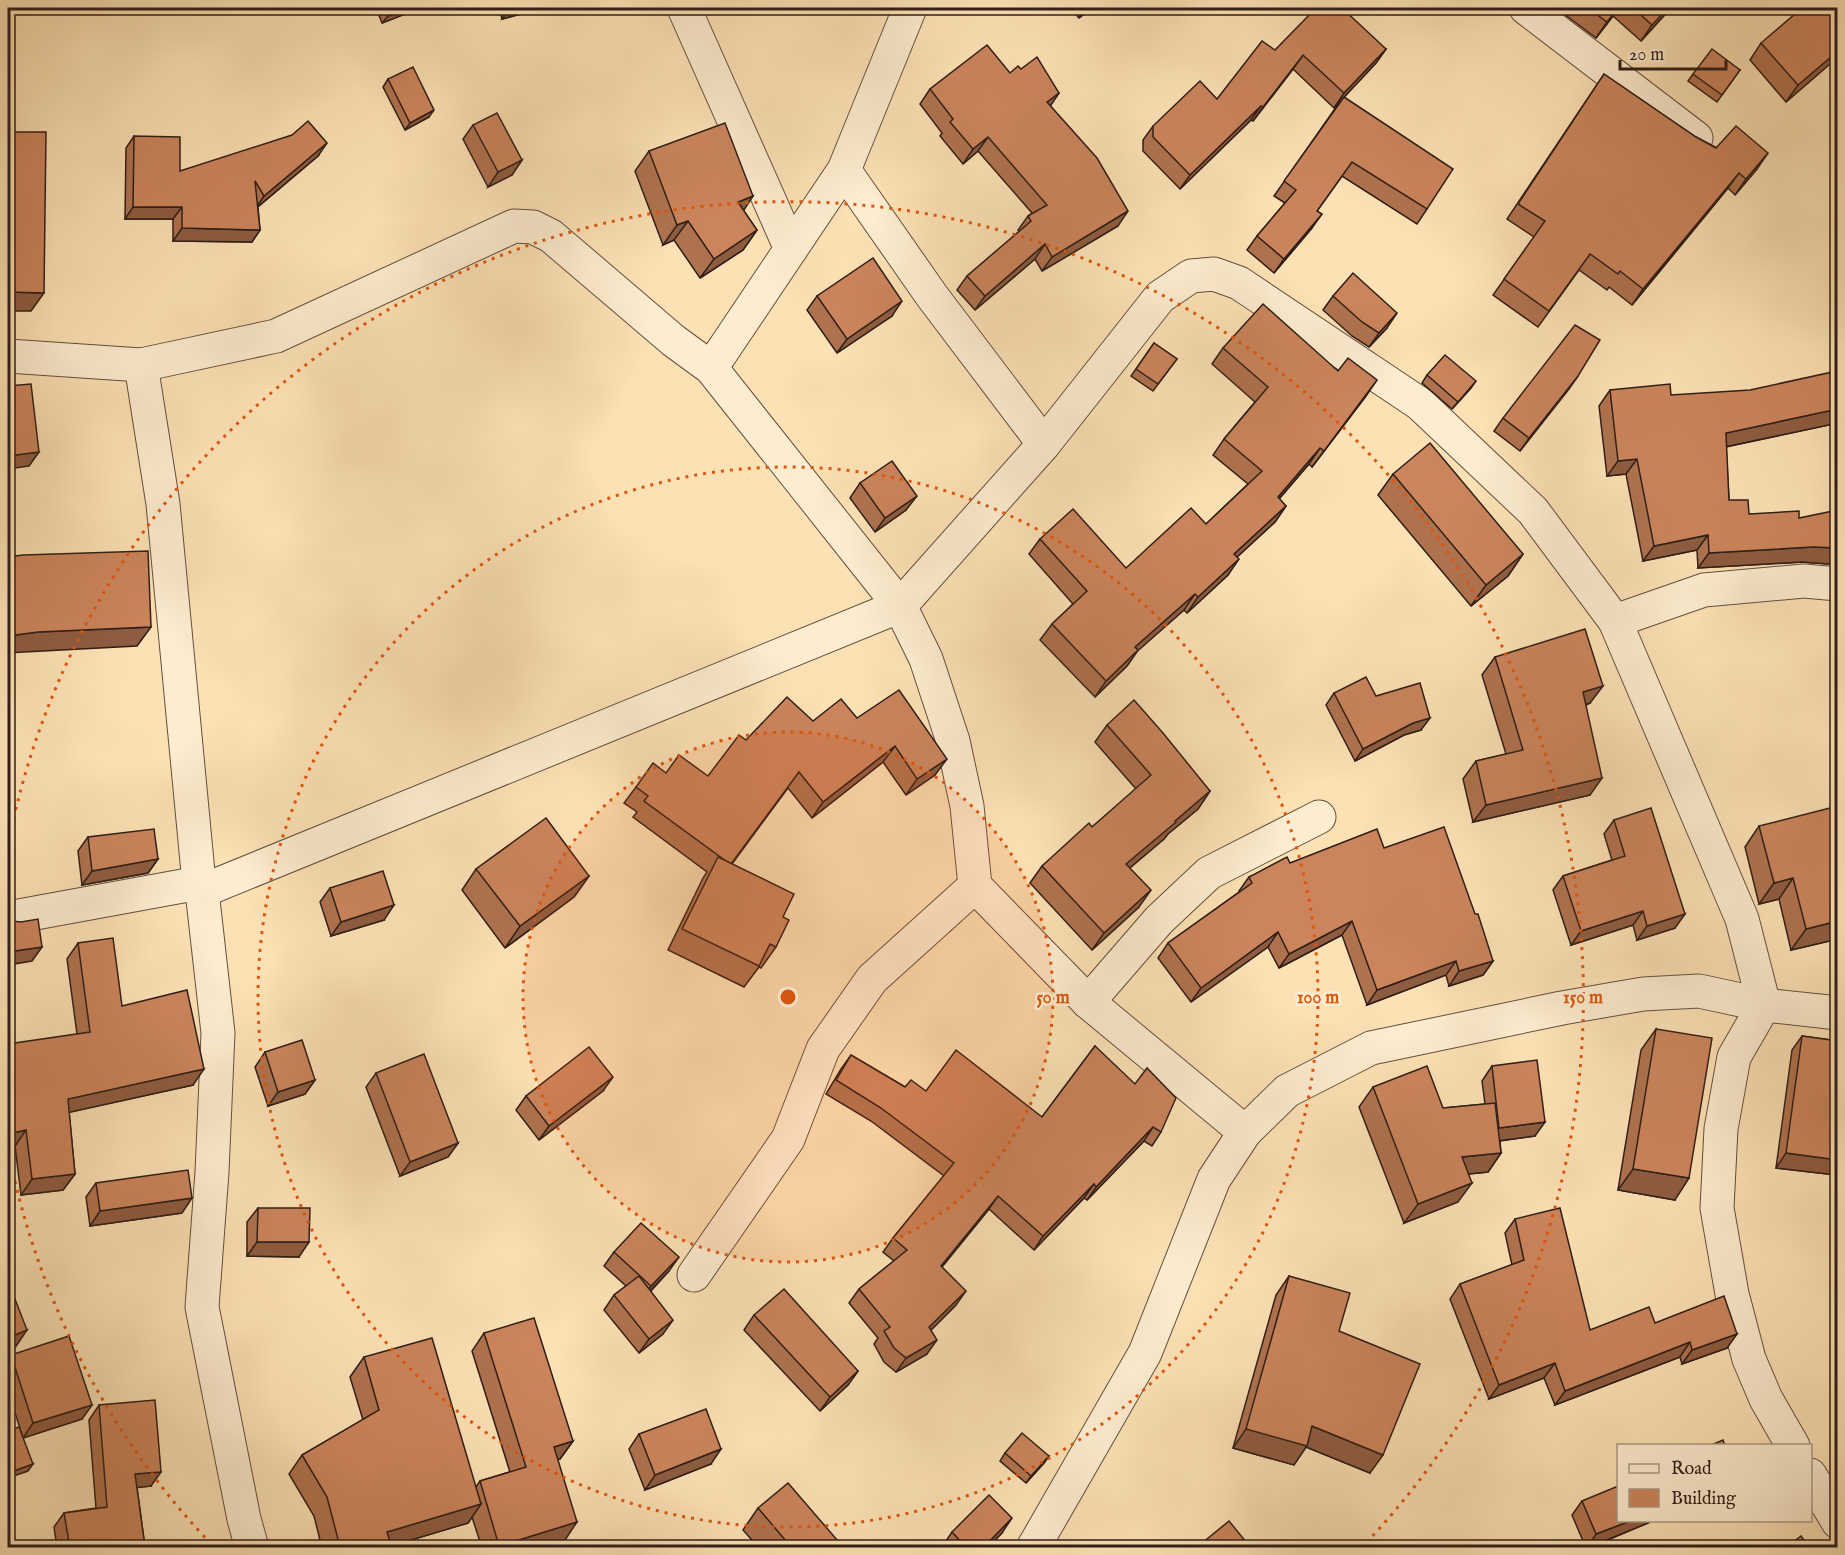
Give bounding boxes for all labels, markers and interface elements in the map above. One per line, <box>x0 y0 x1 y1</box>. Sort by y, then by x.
scale bar <box>1620 33 1726 71</box>
text: 20 m <box>1629 44 1664 67</box>
centre of rings <box>778 987 798 1007</box>
text: 50 m <box>1036 987 1070 1010</box>
text: 100 m <box>1297 987 1339 1010</box>
text: 150 m <box>1563 987 1603 1010</box>
legend <box>1617 1444 1812 1522</box>
text: Road <box>1671 1458 1712 1481</box>
text: Building <box>1671 1488 1736 1511</box>

